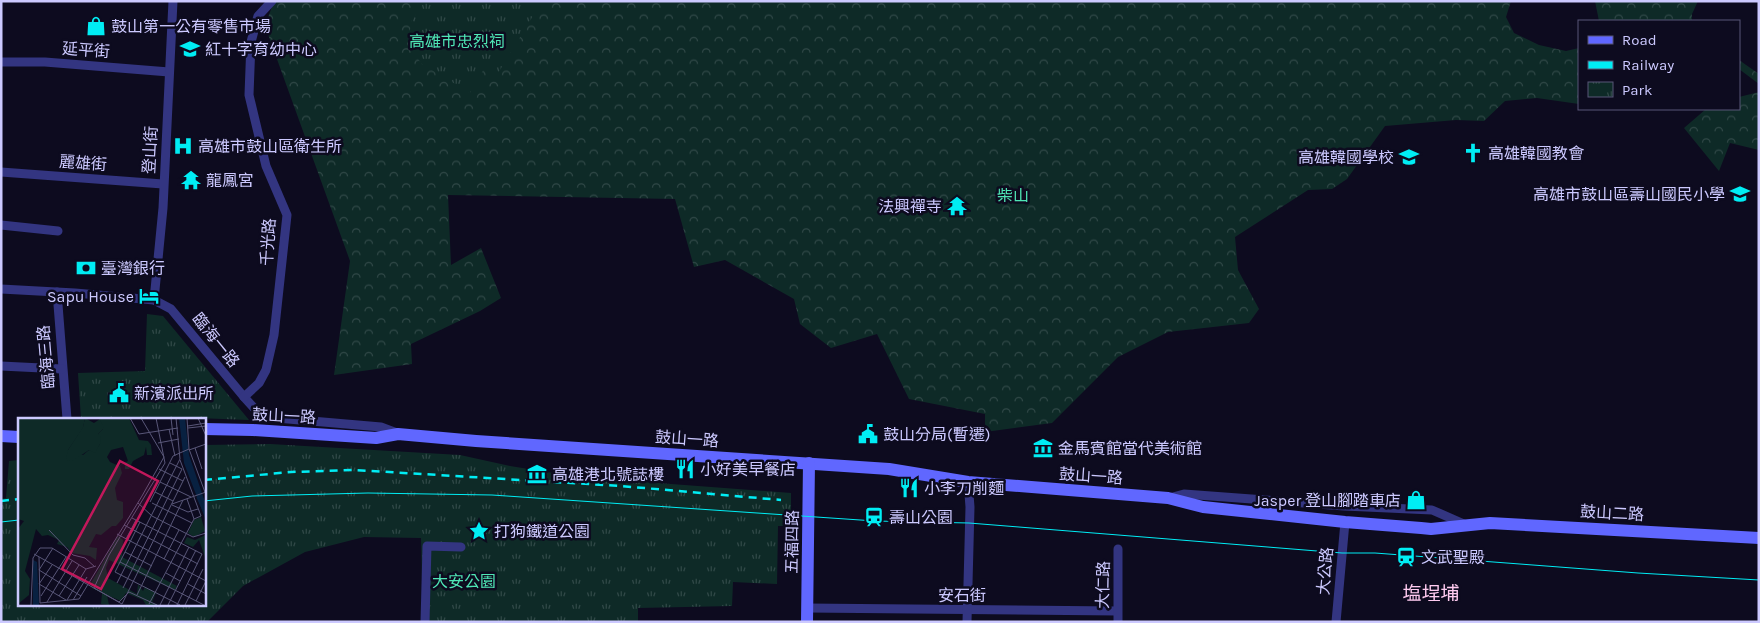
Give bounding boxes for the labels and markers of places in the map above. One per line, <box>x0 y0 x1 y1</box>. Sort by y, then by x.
shop icon: 鼓山第一公有零售市場 <box>85 15 107 37</box>
place label: 鼓山第一公有零售市場 <box>111 17 271 36</box>
school or university icon: 紅十字育幼中心 <box>179 38 201 60</box>
place label: 紅十字育幼中心 <box>205 40 317 59</box>
hospital icon: 高雄市鼓山區衛生所 <box>172 135 194 157</box>
place label: 高雄市鼓山區衛生所 <box>198 137 342 156</box>
church icon: 高雄韓國教會 <box>1462 142 1484 164</box>
place label: 高雄韓國教會 <box>1488 144 1584 163</box>
school or university icon: 高雄韓國學校 <box>1398 146 1420 168</box>
place label: 高雄韓國學校 <box>1298 148 1394 167</box>
temple icon: 龍鳳宮 <box>180 169 202 191</box>
place label: 龍鳳宮 <box>206 171 254 190</box>
school or university icon: 高雄市鼓山區壽山國民小學 <box>1729 183 1751 205</box>
place label: 高雄市鼓山區壽山國民小學 <box>1533 185 1725 204</box>
temple icon: 法興禪寺 <box>946 195 968 217</box>
place label: 法興禪寺 <box>878 197 942 216</box>
bank icon: 臺灣銀行 <box>75 257 97 279</box>
place label: 臺灣銀行 <box>101 259 165 278</box>
hotel icon: Sapu House <box>138 285 160 307</box>
place label: Sapu House <box>47 287 134 306</box>
public building icon: 新濱派出所 <box>108 382 130 404</box>
place label: 新濱派出所 <box>134 384 214 403</box>
public building icon: 鼓山分局(暫遷) <box>857 423 879 445</box>
place label: 鼓山分局(暫遷) <box>883 425 990 444</box>
museum icon: 金馬賓館當代美術館 <box>1032 437 1054 459</box>
place label: 金馬賓館當代美術館 <box>1058 439 1202 458</box>
restaurant icon: 小好美早餐店 <box>674 458 696 480</box>
place label: 小好美早餐店 <box>700 460 796 479</box>
museum icon: 高雄港北號誌樓 <box>526 463 548 485</box>
place label: 高雄港北號誌樓 <box>552 465 664 484</box>
restaurant icon: 小李刀削麵 <box>898 477 920 499</box>
place label: 小李刀削麵 <box>924 479 1004 498</box>
shop icon: Jasper 登山腳踏車店 <box>1405 489 1427 511</box>
place label: Jasper 登山腳踏車店 <box>1254 491 1401 510</box>
station icon: 壽山公園 <box>863 506 885 528</box>
place label: 壽山公園 <box>889 508 953 527</box>
place icon: 打狗鐵道公園 <box>468 520 490 542</box>
place label: 打狗鐵道公園 <box>494 522 590 541</box>
station icon: 文武聖殿 <box>1395 546 1417 568</box>
place label: 文武聖殿 <box>1421 548 1485 567</box>

